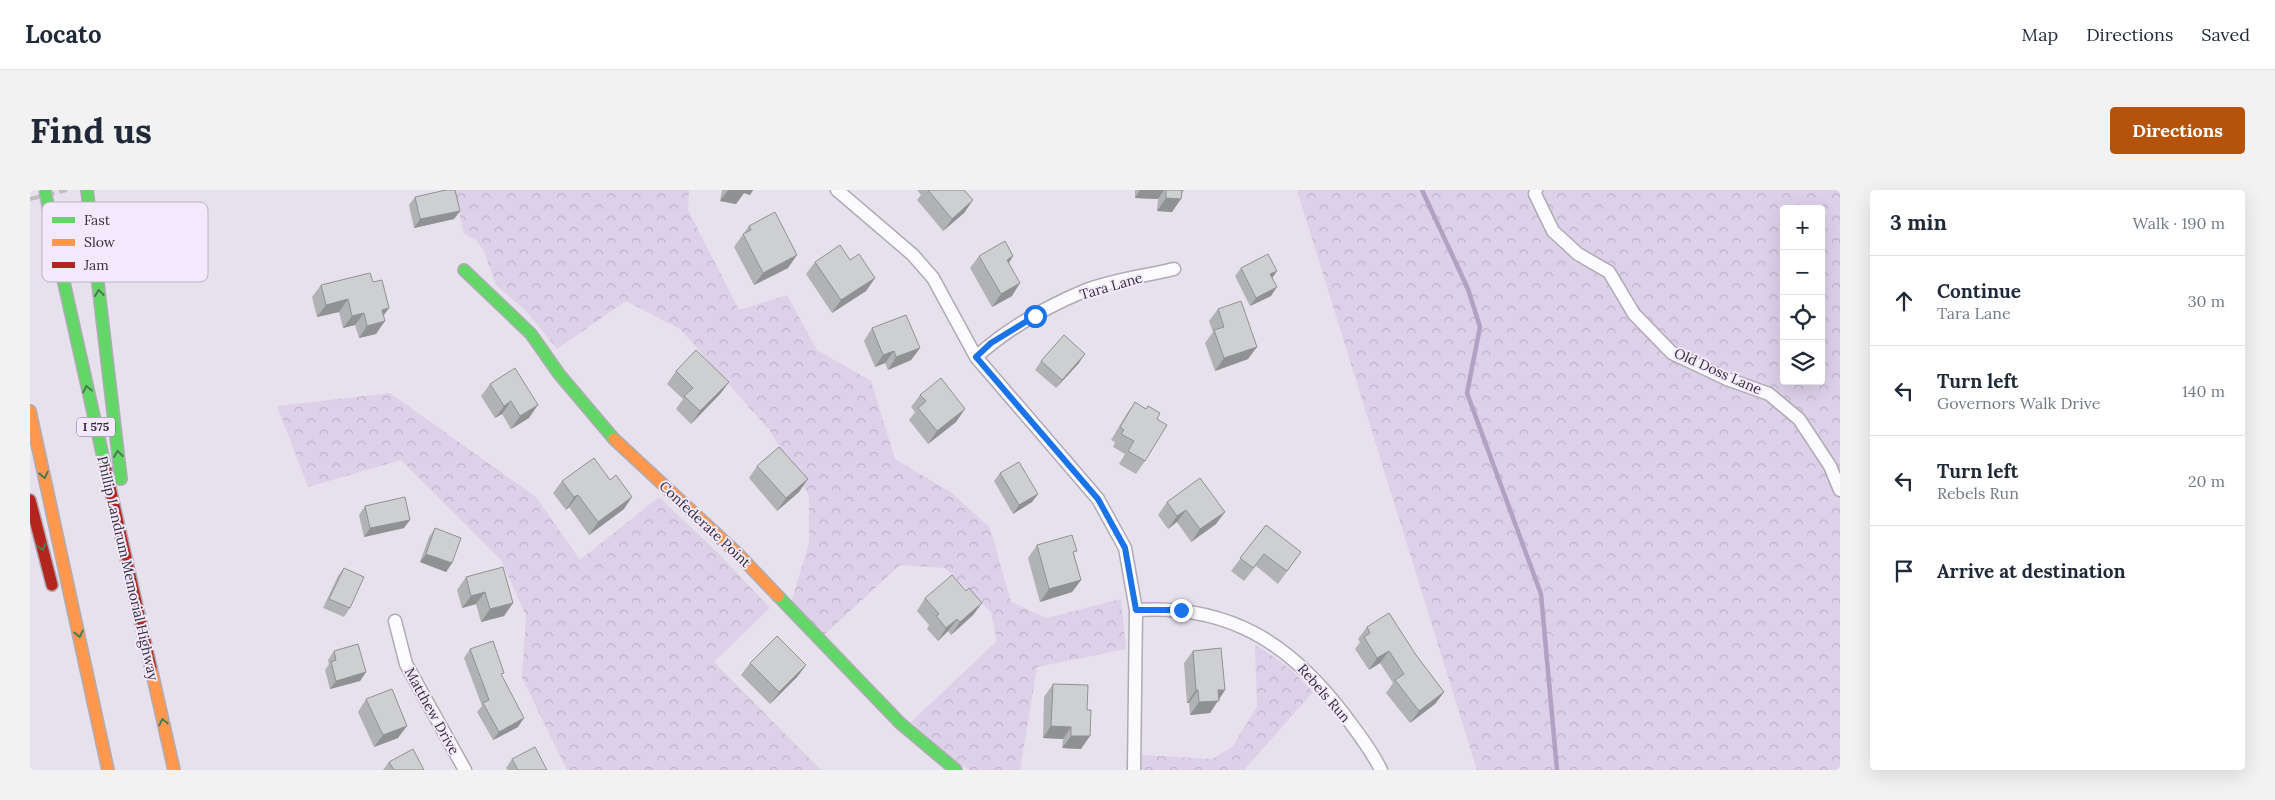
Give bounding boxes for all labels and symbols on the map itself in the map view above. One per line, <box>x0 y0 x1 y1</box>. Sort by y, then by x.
legend <box>42 202 208 282</box>
text: Fast <box>84 211 111 229</box>
text: Slow <box>84 233 116 251</box>
text: Jam <box>83 256 109 274</box>
street label: Tara Lane <box>1078 268 1145 304</box>
one-way arrow <box>94 289 105 297</box>
route start <box>1024 305 1047 328</box>
street label: Old Doss Lane <box>1671 344 1765 398</box>
one-way arrow <box>82 384 93 393</box>
road number: I 575 <box>77 418 115 436</box>
one-way arrow <box>114 450 124 459</box>
street label: Phillip Landrum Memorial Highway <box>93 454 163 683</box>
one-way arrow <box>38 471 49 480</box>
street label: Confederate Point <box>655 477 755 571</box>
one-way arrow <box>37 542 47 550</box>
route end <box>1170 599 1193 622</box>
one-way arrow <box>73 630 84 639</box>
street label: Rebels Run <box>1294 660 1355 726</box>
street label: Matthew Drive <box>401 664 464 758</box>
one-way arrow <box>158 718 169 727</box>

